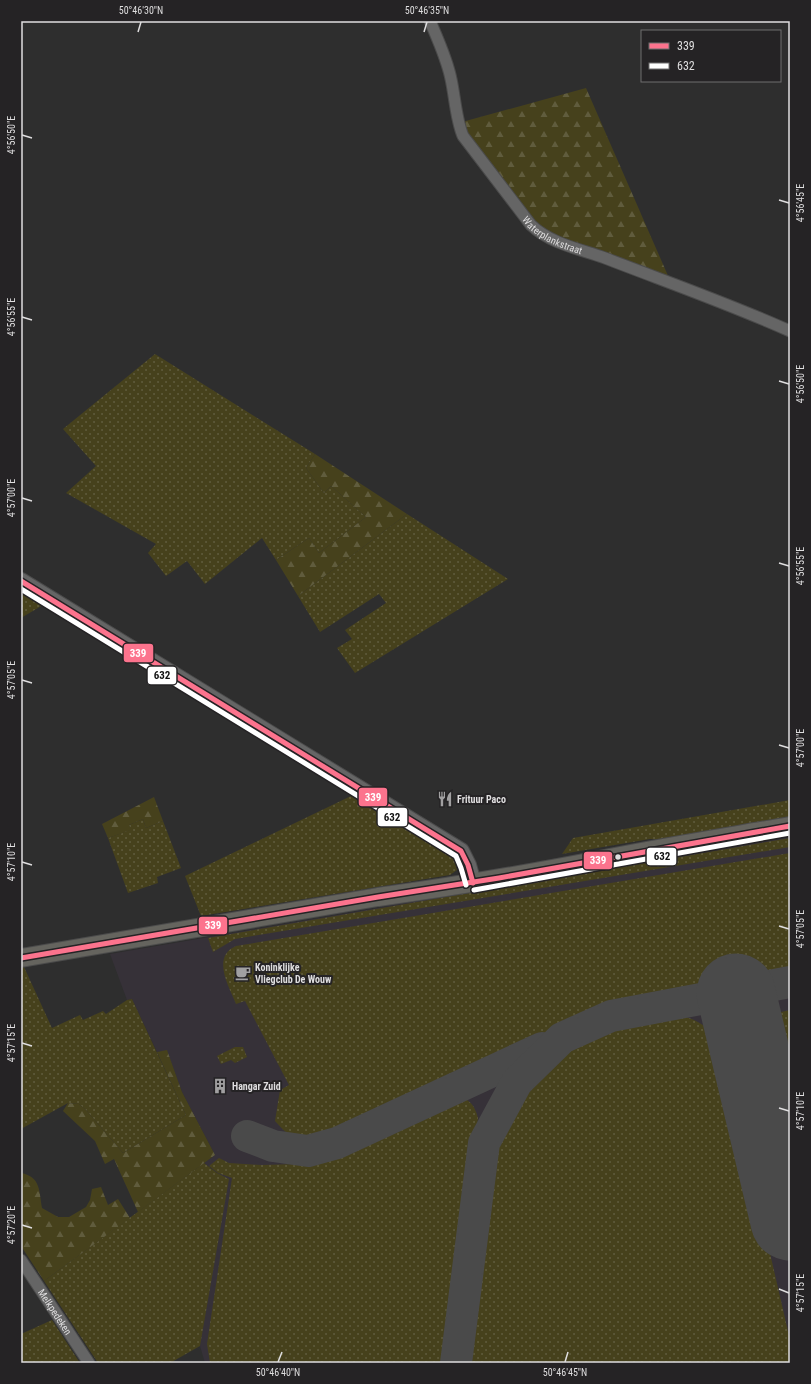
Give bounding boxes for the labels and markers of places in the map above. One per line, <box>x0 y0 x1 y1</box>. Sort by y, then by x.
restaurant icon: Frituur Paco <box>436 790 454 808</box>
place label: Frituur Paco <box>457 794 506 805</box>
unlabelled marker <box>613 852 623 862</box>
place label: Koninklijke Vliegclub De Wouw <box>255 962 332 985</box>
cafe icon: Koninklijke Vliegclub De Wouw <box>234 964 252 982</box>
building icon: Hangar Zuid <box>211 1077 229 1095</box>
place label: Hangar Zuid <box>232 1081 281 1092</box>

